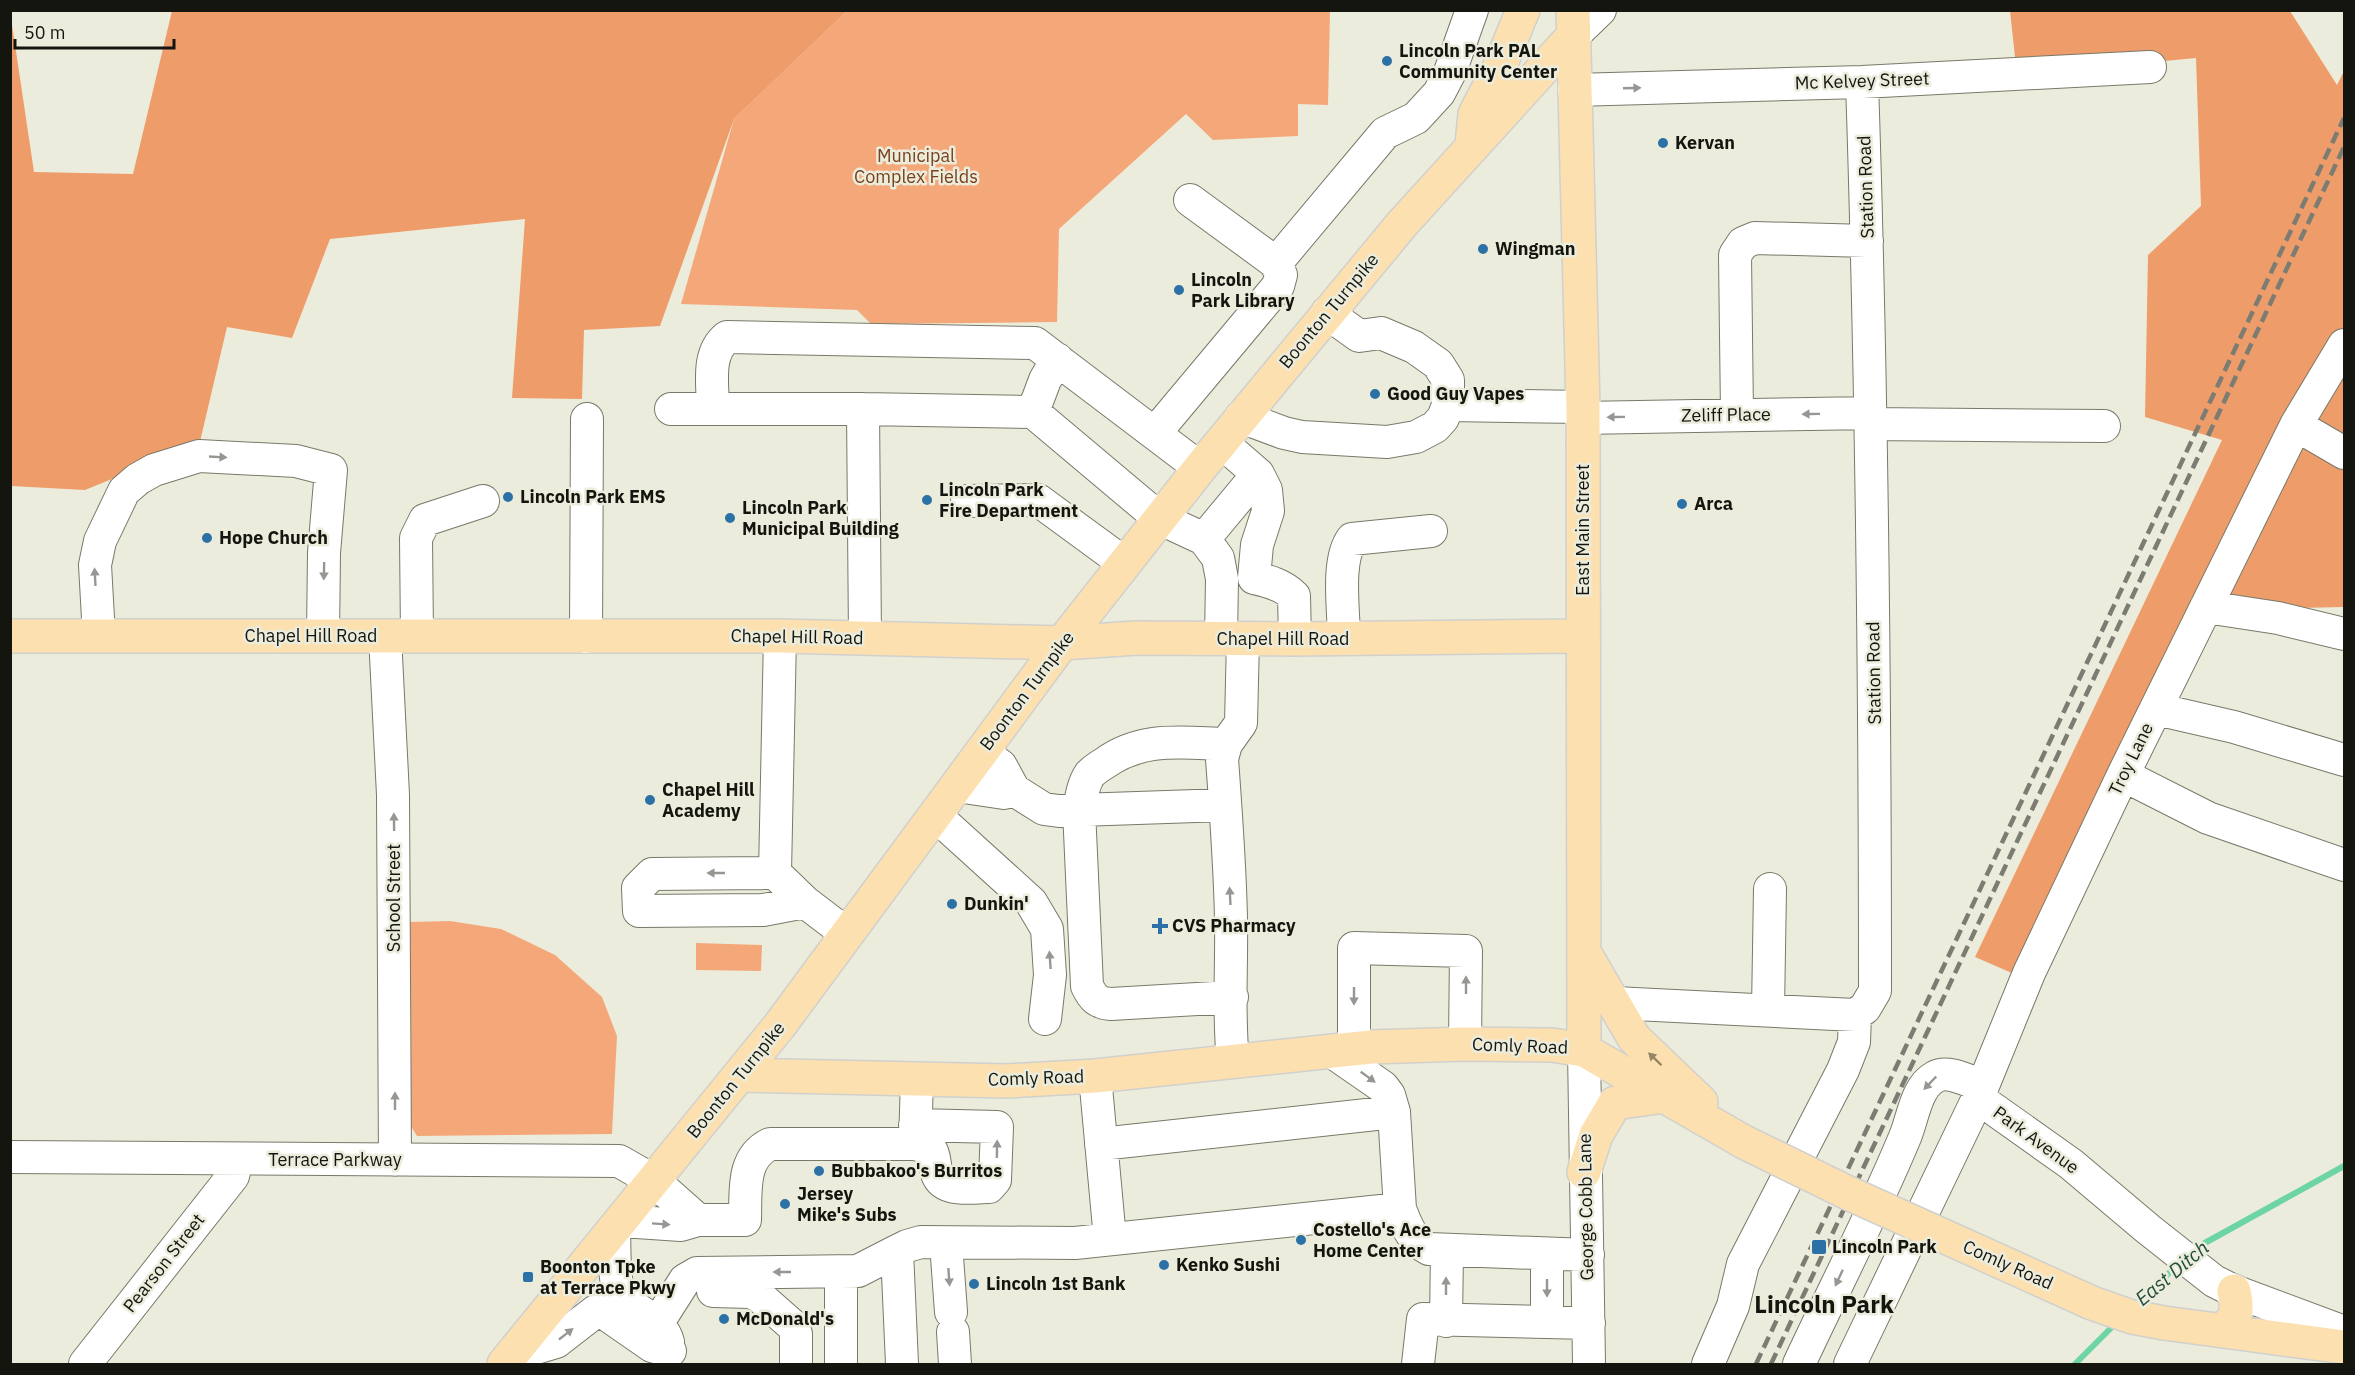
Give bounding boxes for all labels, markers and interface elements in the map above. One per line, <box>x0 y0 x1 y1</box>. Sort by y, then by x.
scale bar <box>15 12 174 50</box>
text: 50 m <box>24 21 66 44</box>
place label: Lincoln Park PAL Community Center <box>1399 39 1557 83</box>
marker: Lincoln Park PAL Community Center <box>1380 54 1394 68</box>
street label: Mc Kelvey Street <box>1794 67 1930 94</box>
one-way arrow <box>1623 83 1642 92</box>
place label: Kervan <box>1675 131 1735 154</box>
street label: Station Road <box>1852 135 1879 239</box>
marker: Kervan <box>1656 136 1670 150</box>
park label: Municipal Complex Fields <box>854 144 978 188</box>
place label: Wingman <box>1495 237 1575 260</box>
marker: Wingman <box>1476 242 1490 256</box>
street label: Boonton Turnpike <box>1274 248 1384 373</box>
place label: Lincoln Park Library <box>1191 268 1295 312</box>
marker: Lincoln Park Library <box>1172 283 1186 297</box>
place label: Good Guy Vapes <box>1387 382 1524 405</box>
marker: Good Guy Vapes <box>1368 387 1382 401</box>
street label: Zeliff Place <box>1681 402 1771 427</box>
one-way arrow <box>1802 409 1821 418</box>
one-way arrow <box>1607 412 1626 422</box>
one-way arrow <box>208 453 227 462</box>
street label: East Main Street <box>1571 464 1594 596</box>
place label: Lincoln Park Fire Department <box>939 478 1078 522</box>
place label: Lincoln Park EMS <box>520 485 666 508</box>
marker: Lincoln Park EMS <box>501 490 515 504</box>
place label: Arca <box>1694 492 1733 515</box>
marker: Lincoln Park Fire Department <box>920 493 934 507</box>
place label: Lincoln Park Municipal Building <box>742 496 899 540</box>
marker: Arca <box>1675 497 1689 511</box>
marker: Lincoln Park Municipal Building <box>723 511 737 525</box>
place label: Hope Church <box>219 526 328 549</box>
marker: Hope Church <box>200 531 214 545</box>
one-way arrow <box>319 562 329 581</box>
one-way arrow <box>91 568 100 587</box>
street label: Station Road <box>1861 621 1886 725</box>
street label: Chapel Hill Road <box>244 624 378 647</box>
street label: Chapel Hill Road <box>730 624 864 649</box>
street label: Boonton Turnpike <box>974 626 1079 755</box>
street label: Chapel Hill Road <box>1216 627 1350 650</box>
street label: Troy Lane <box>2103 719 2158 799</box>
place label: Chapel Hill Academy <box>662 778 755 822</box>
marker: Chapel Hill Academy <box>643 793 657 807</box>
one-way arrow <box>389 813 399 832</box>
street label: School Street <box>382 844 405 952</box>
one-way arrow <box>707 868 726 878</box>
one-way arrow <box>1225 887 1235 906</box>
place label: Dunkin' <box>964 892 1029 915</box>
marker: Dunkin' <box>945 897 959 911</box>
place label: CVS Pharmacy <box>1172 914 1296 937</box>
marker: CVS Pharmacy <box>1153 919 1167 933</box>
one-way arrow <box>1045 951 1054 970</box>
one-way arrow <box>1461 976 1471 995</box>
one-way arrow <box>1349 986 1359 1005</box>
street label: Boonton Turnpike <box>682 1017 790 1143</box>
street label: Comly Road <box>1471 1032 1569 1059</box>
one-way arrow <box>1648 1053 1663 1066</box>
street label: Comly Road <box>987 1064 1085 1091</box>
one-way arrow <box>1361 1070 1376 1082</box>
one-way arrow <box>1923 1076 1937 1090</box>
one-way arrow <box>390 1092 400 1111</box>
street label: Park Avenue <box>1989 1101 2084 1179</box>
street label: George Cobb Lane <box>1573 1133 1598 1281</box>
one-way arrow <box>992 1139 1002 1158</box>
street label: Terrace Parkway <box>268 1148 402 1171</box>
place label: Bubbakoo's Burritos <box>831 1159 1002 1182</box>
marker: Bubbakoo's Burritos <box>812 1164 826 1178</box>
place label: Jersey Mike's Subs <box>797 1182 897 1226</box>
marker: Jersey Mike's Subs <box>778 1197 792 1211</box>
street label: Pearson Street <box>118 1209 209 1317</box>
place label: Costello's Ace Home Center <box>1313 1218 1431 1262</box>
one-way arrow <box>651 1219 670 1229</box>
marker: Costello's Ace Home Center <box>1294 1233 1308 1247</box>
street label: Comly Road <box>1960 1234 2057 1295</box>
water label: East Ditch <box>2129 1234 2214 1311</box>
place label: Lincoln Park <box>1832 1235 1937 1258</box>
marker: Lincoln Park <box>1810 1238 1828 1256</box>
place label: Kenko Sushi <box>1176 1253 1280 1276</box>
place label: Boonton Tpke at Terrace Pkwy <box>540 1255 676 1299</box>
marker: Kenko Sushi <box>1157 1258 1171 1272</box>
one-way arrow <box>773 1267 792 1277</box>
one-way arrow <box>944 1268 954 1287</box>
one-way arrow <box>1835 1269 1844 1286</box>
marker: Boonton Tpke at Terrace Pkwy <box>521 1270 535 1284</box>
place label: Lincoln 1st Bank <box>986 1272 1126 1295</box>
marker: Lincoln 1st Bank <box>967 1277 981 1291</box>
one-way arrow <box>1441 1277 1451 1296</box>
one-way arrow <box>1542 1278 1552 1297</box>
district label: Lincoln Park <box>1754 1288 1894 1320</box>
place label: McDonald's <box>736 1307 834 1330</box>
marker: McDonald's <box>717 1312 731 1326</box>
one-way arrow <box>559 1329 574 1341</box>

